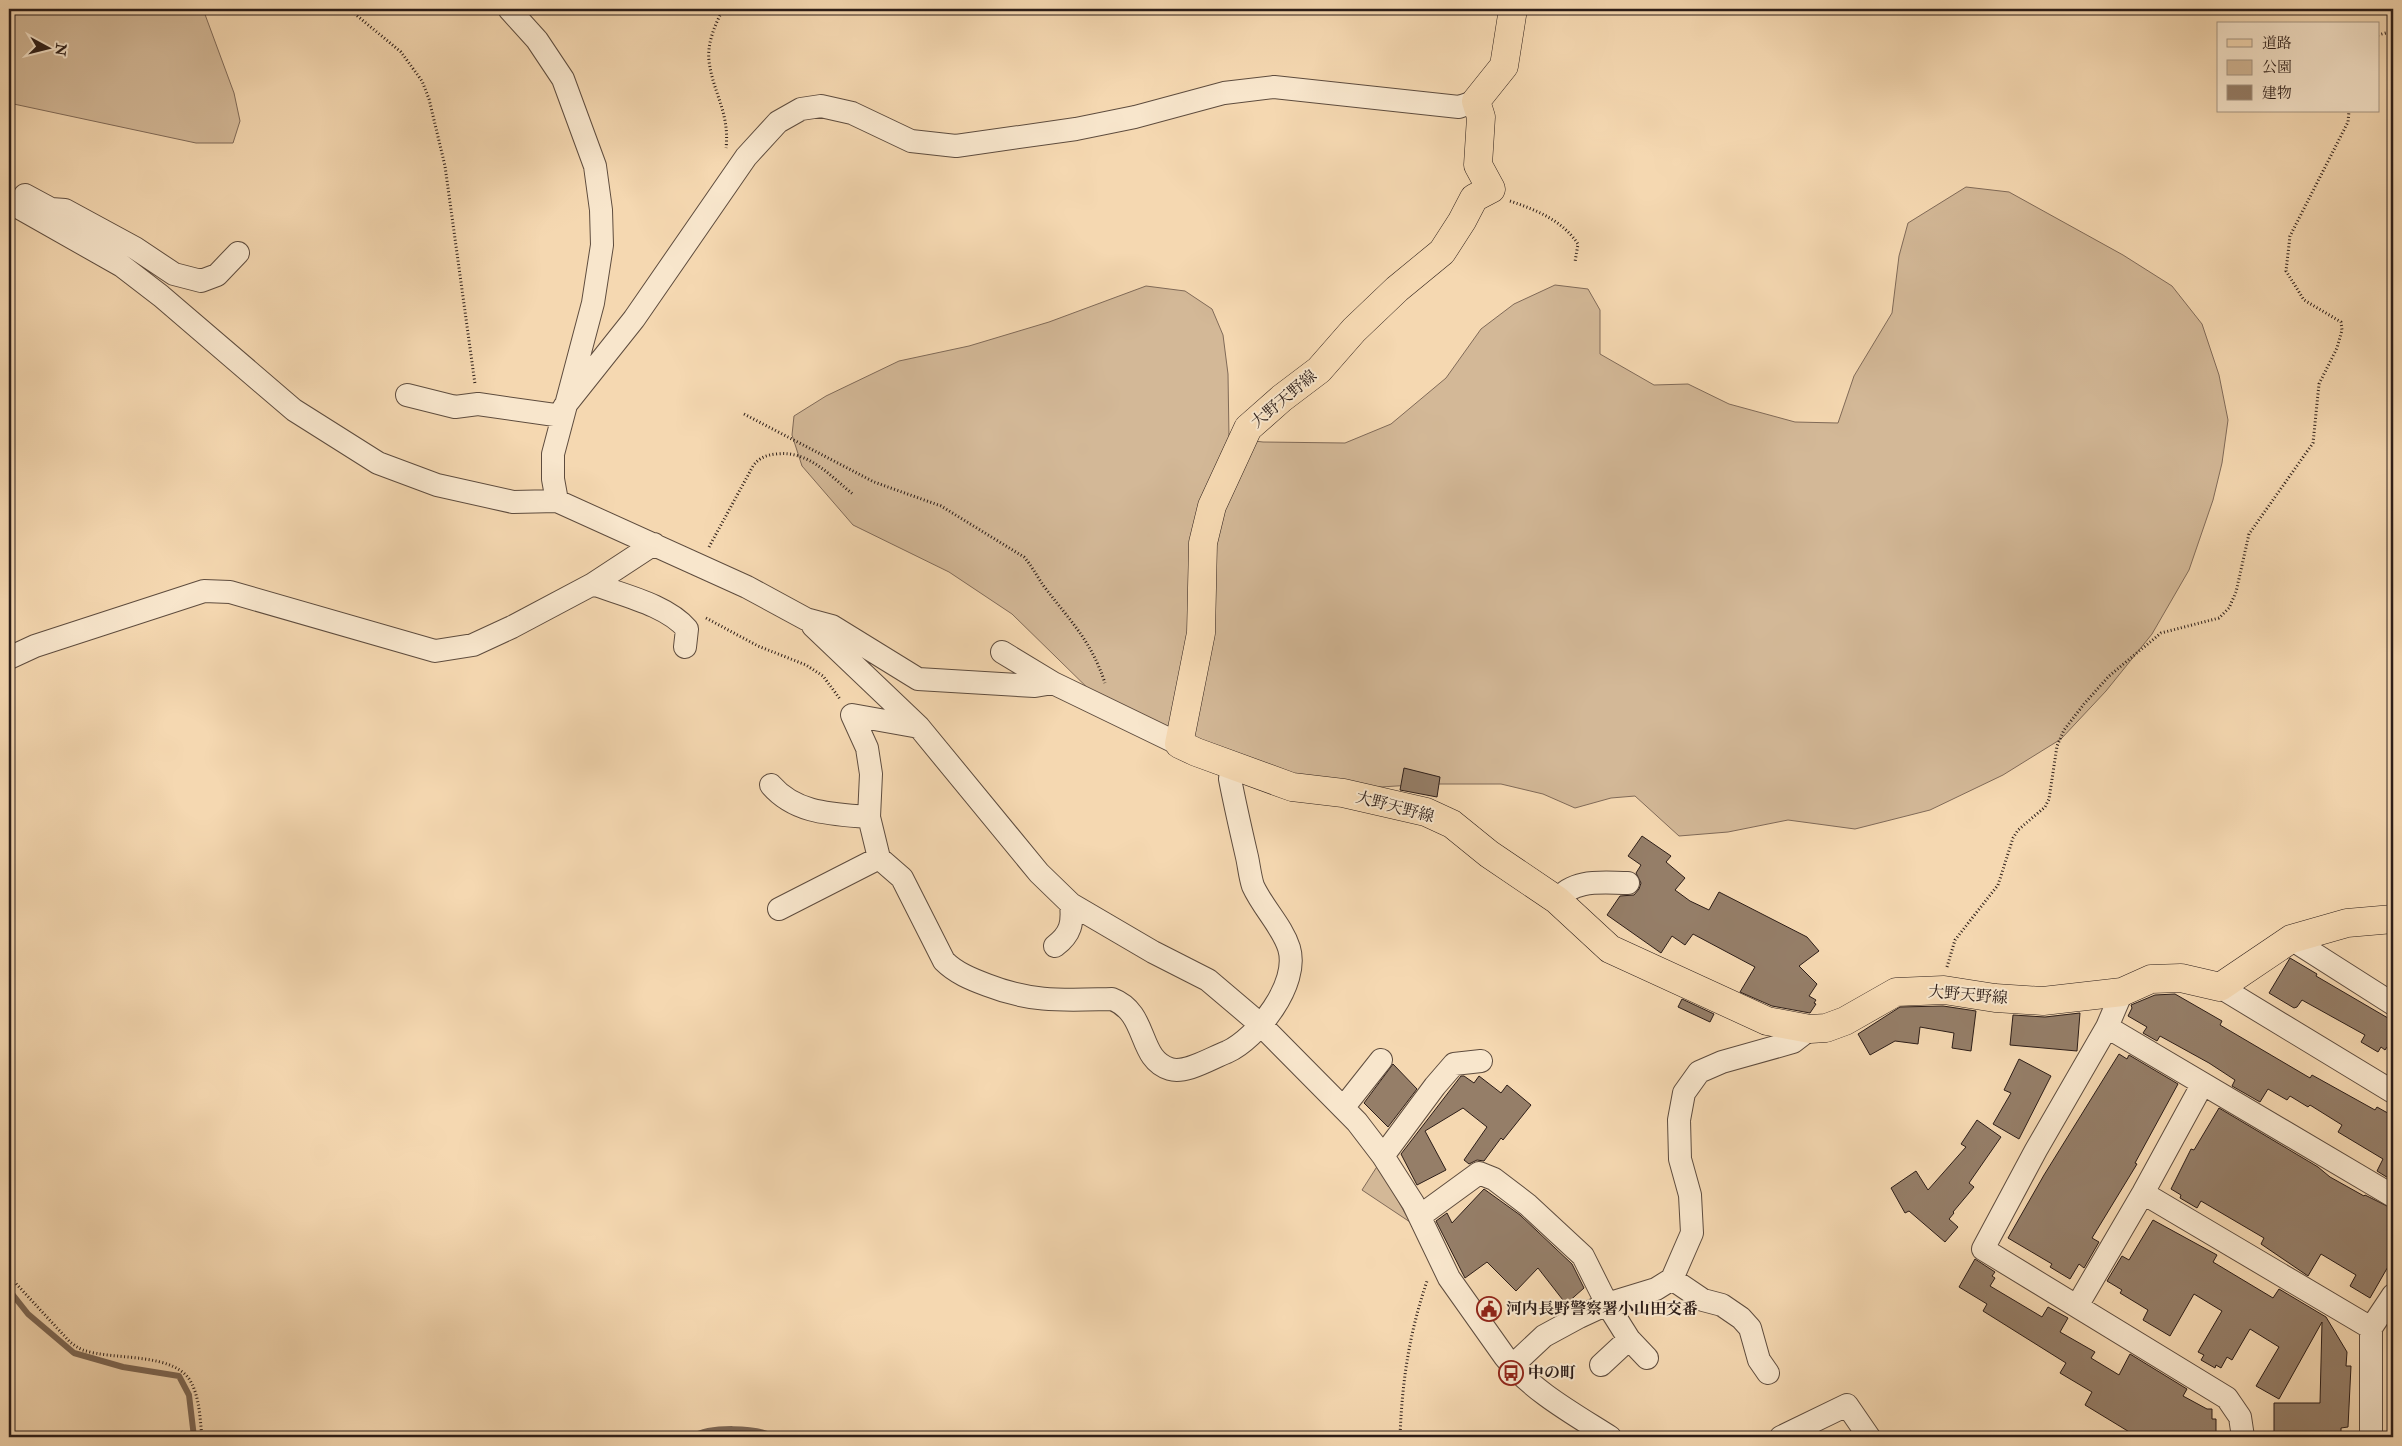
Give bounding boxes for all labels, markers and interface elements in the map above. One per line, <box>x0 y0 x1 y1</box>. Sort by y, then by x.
north arrow <box>22 22 72 72</box>
legend <box>2217 22 2380 112</box>
text: 道路 <box>2262 34 2292 53</box>
text: N <box>51 41 70 57</box>
text: 公園 <box>2262 58 2292 77</box>
text: 建物 <box>2262 84 2292 103</box>
street label: 大野天野線 <box>1247 366 1321 432</box>
street label: 大野天野線 <box>1354 787 1436 827</box>
street label: 大野天野線 <box>1927 982 2009 1008</box>
public building icon: 河内長野警察署小山田交番 <box>1476 1296 1502 1322</box>
place label: 河内長野警察署小山田交番 <box>1506 1299 1698 1319</box>
bus stop icon: 中の町 <box>1498 1360 1524 1386</box>
place label: 中の町 <box>1528 1363 1576 1383</box>

